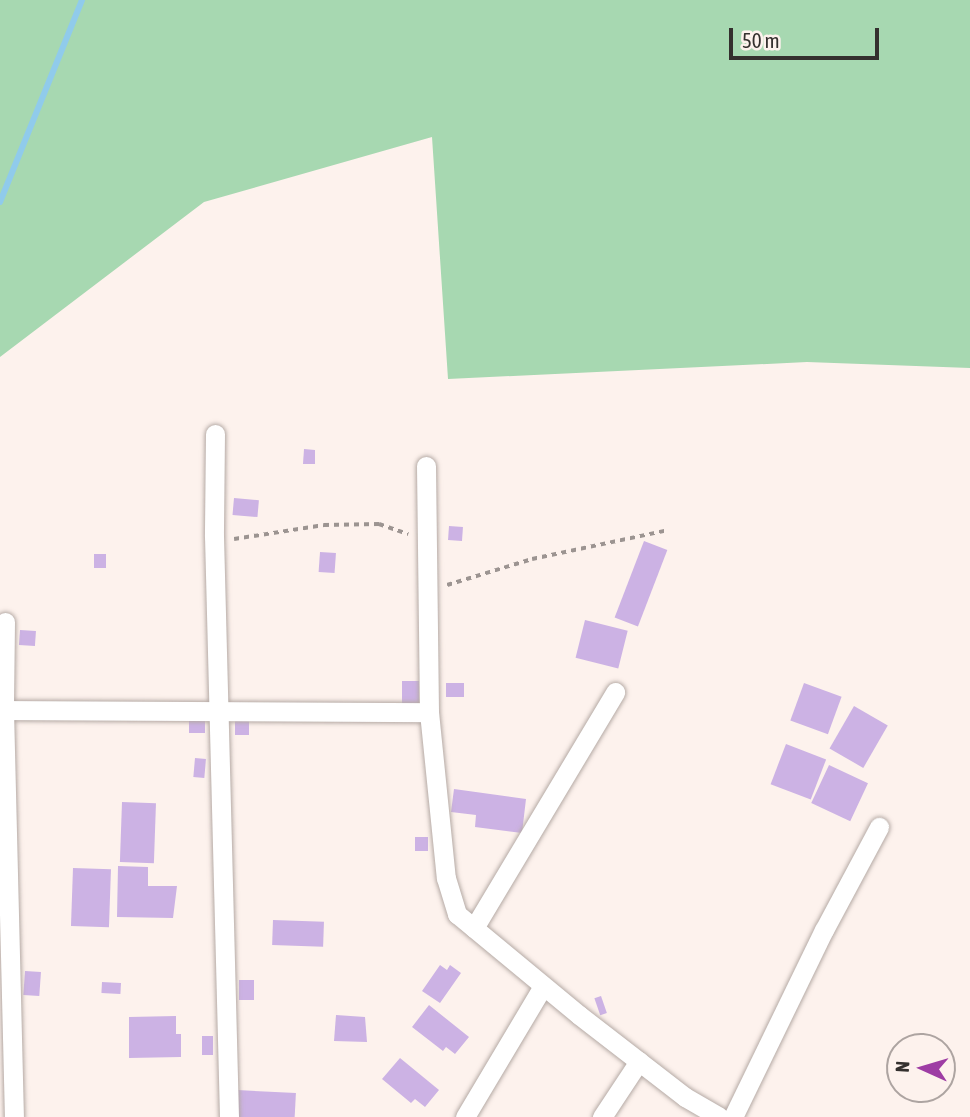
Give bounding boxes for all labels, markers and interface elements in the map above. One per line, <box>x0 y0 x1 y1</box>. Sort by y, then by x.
scale bar <box>732 14 883 58</box>
text: 50 m <box>742 28 780 52</box>
north arrow <box>886 1033 956 1103</box>
text: N <box>891 1060 913 1073</box>

